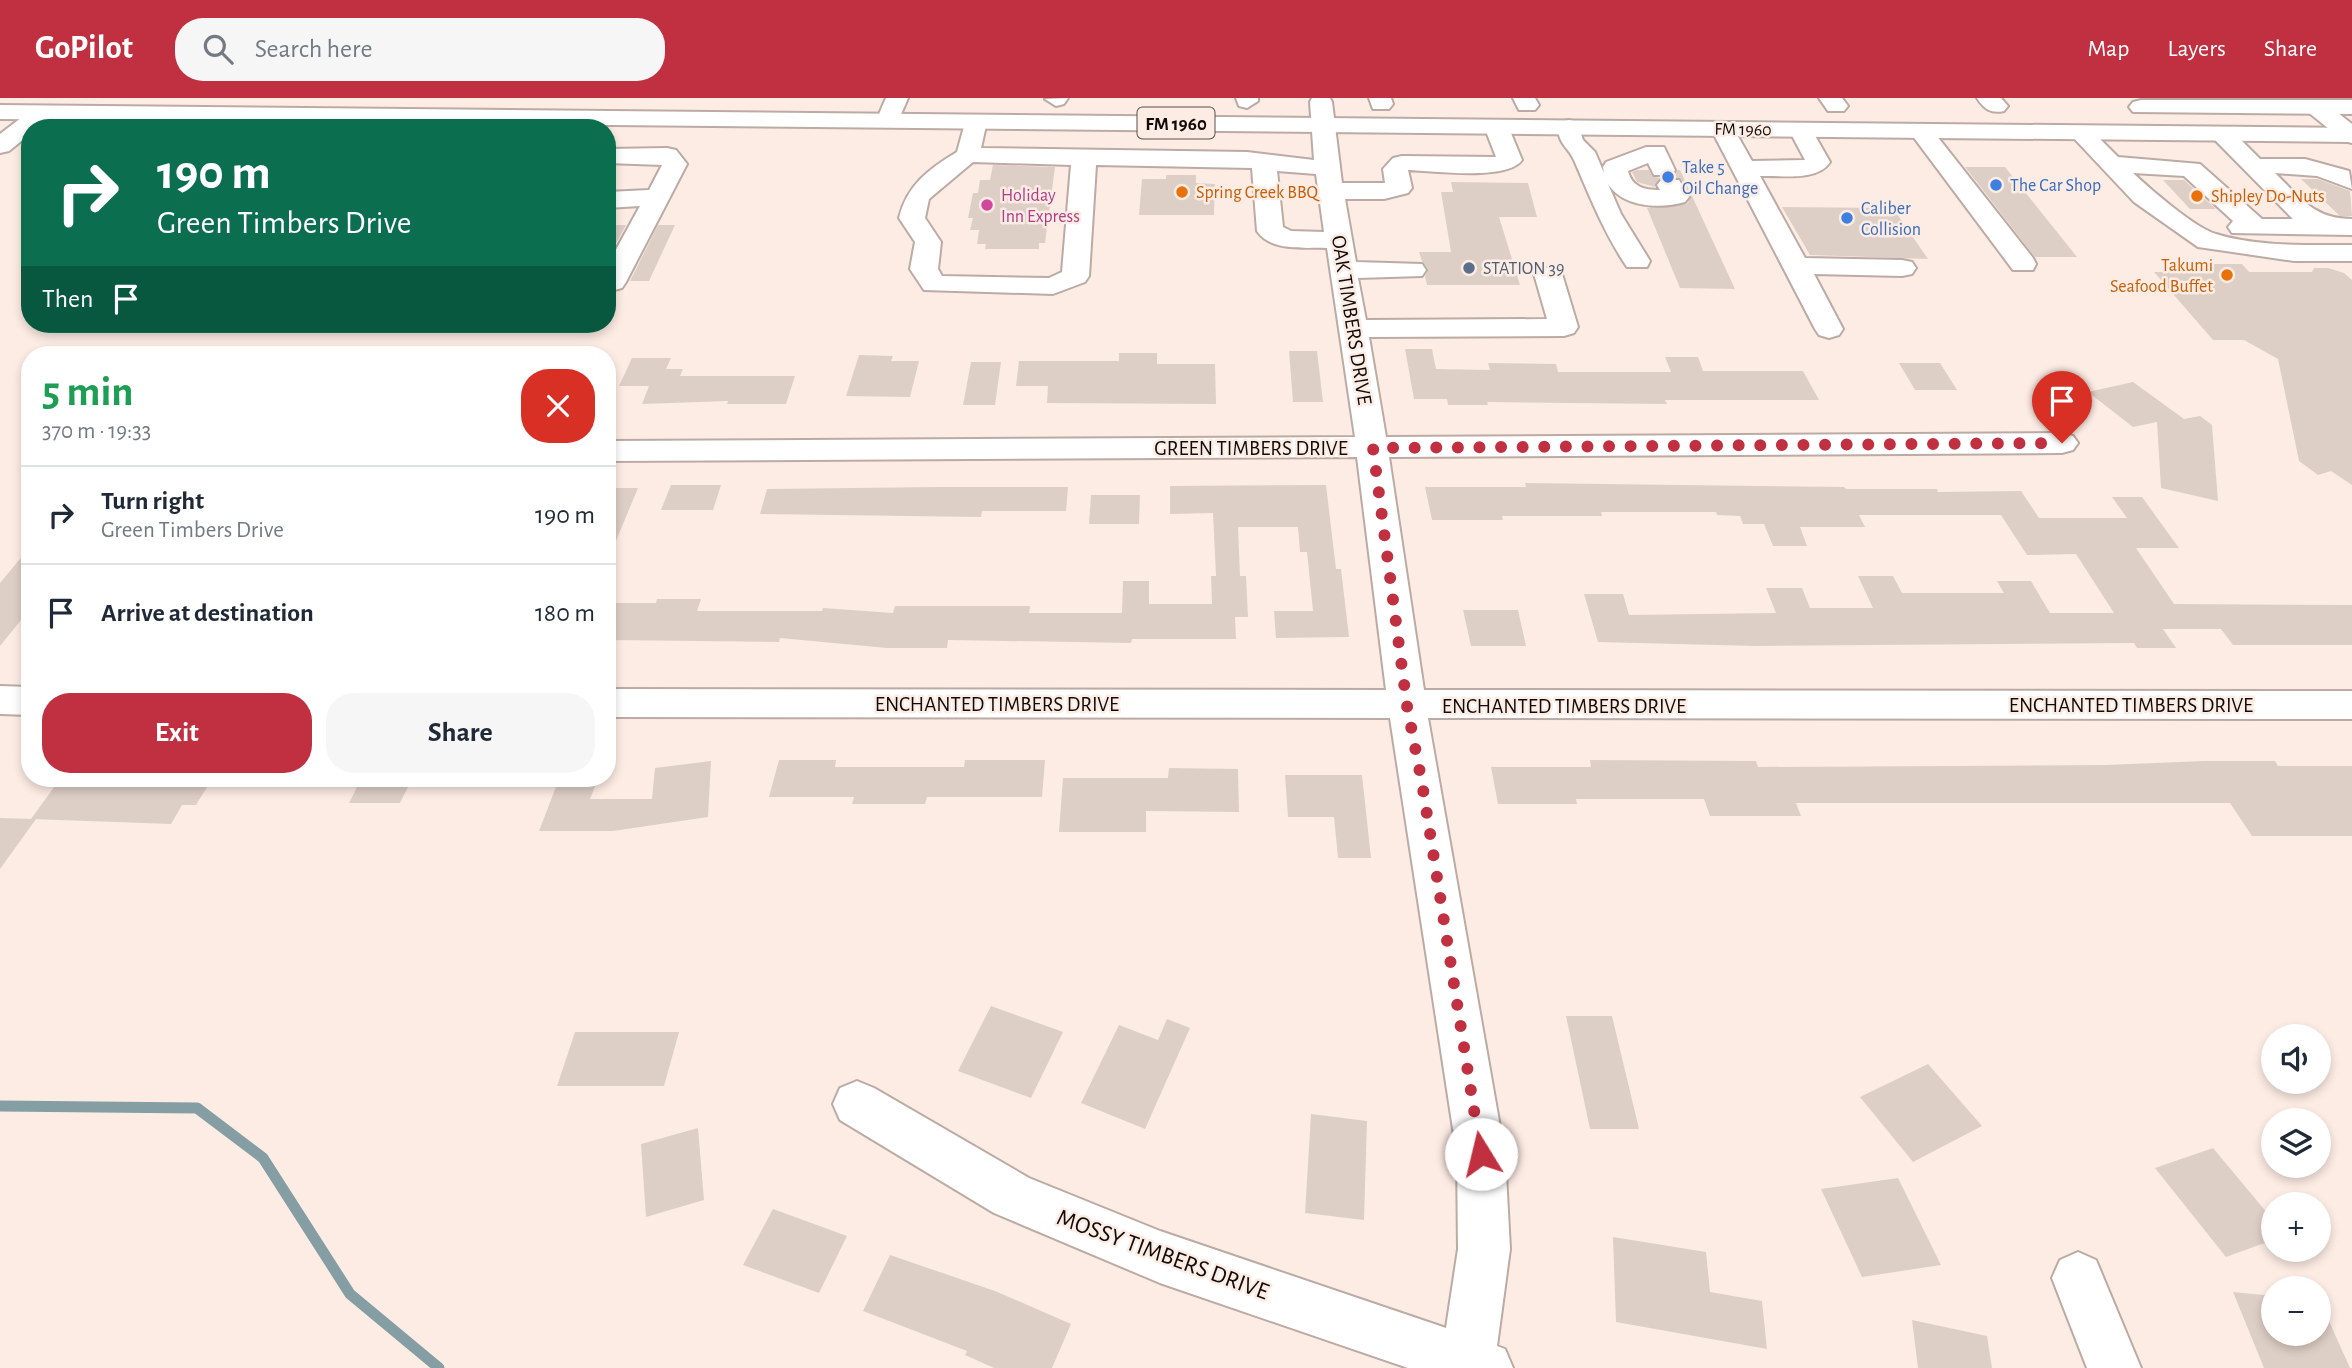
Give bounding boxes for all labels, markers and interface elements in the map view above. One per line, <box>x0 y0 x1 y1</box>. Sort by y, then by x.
search box <box>175 18 665 81</box>
icon: search <box>199 30 237 68</box>
text: GoPilot <box>35 32 133 65</box>
text: Search here <box>255 36 372 62</box>
text: Map <box>2087 37 2129 61</box>
text: Layers <box>2167 37 2226 61</box>
text: Share <box>2264 37 2317 61</box>
road number: FM 1960 <box>1138 108 1214 139</box>
street label: FM 1960 <box>1714 121 1772 139</box>
icon: right <box>42 147 133 238</box>
text: 190 m <box>157 149 271 198</box>
place label: Take 5 Oil Change <box>1682 159 1758 198</box>
marker: Take 5 Oil Change <box>1660 169 1676 185</box>
marker: The Car Shop <box>1988 177 2004 193</box>
place label: The Car Shop <box>2010 177 2101 195</box>
marker: Spring Creek BBQ <box>1174 184 1190 200</box>
place label: Spring Creek BBQ <box>1196 184 1321 202</box>
place label: Holiday Inn Express <box>1001 187 1080 226</box>
marker: Shipley Do-Nuts <box>2189 188 2205 204</box>
place label: Shipley Do-Nuts <box>2211 188 2325 206</box>
marker: Holiday Inn Express <box>979 197 995 213</box>
place label: Caliber Collision <box>1861 200 1921 239</box>
text: Green Timbers Drive <box>157 207 411 239</box>
marker: Caliber Collision <box>1839 210 1855 226</box>
street label: OAK TIMBERS DRIVE <box>1328 234 1375 406</box>
place label: Takumi Seafood Buffet <box>2110 257 2213 296</box>
marker: STATION 39 <box>1461 260 1477 276</box>
place label: STATION 39 <box>1483 260 1564 278</box>
marker: Takumi Seafood Buffet <box>2219 267 2235 283</box>
icon: arrive <box>107 280 145 318</box>
text: Then <box>42 286 93 312</box>
button: close <box>521 369 595 443</box>
text: 5 min <box>42 371 134 413</box>
pin <box>2032 371 2092 443</box>
icon: arrive <box>2043 382 2081 420</box>
text: 370 m · 19:33 <box>42 420 151 443</box>
street label: GREEN TIMBERS DRIVE <box>1154 438 1348 459</box>
text: Turn right <box>101 488 204 514</box>
icon: right <box>42 496 80 534</box>
text: 190 m <box>535 502 595 528</box>
text: Green Timbers Drive <box>101 519 284 542</box>
icon: arrive <box>42 594 80 632</box>
text: Arrive at destination <box>101 600 314 626</box>
text: 180 m <box>535 600 595 626</box>
button: Exit <box>42 693 312 773</box>
button: Share <box>326 693 595 773</box>
street label: ENCHANTED TIMBERS DRIVE <box>875 694 1119 715</box>
street label: ENCHANTED TIMBERS DRIVE <box>2009 695 2253 716</box>
street label: ENCHANTED TIMBERS DRIVE <box>1442 696 1686 717</box>
map controls <box>2261 1024 2331 1346</box>
button: sound <box>2261 1024 2331 1094</box>
button: layers <box>2261 1108 2331 1178</box>
position arrow <box>1444 1117 1518 1191</box>
button: + <box>2261 1192 2331 1262</box>
street label: MOSSY TIMBERS DRIVE <box>1053 1205 1272 1305</box>
button: − <box>2261 1276 2331 1346</box>

